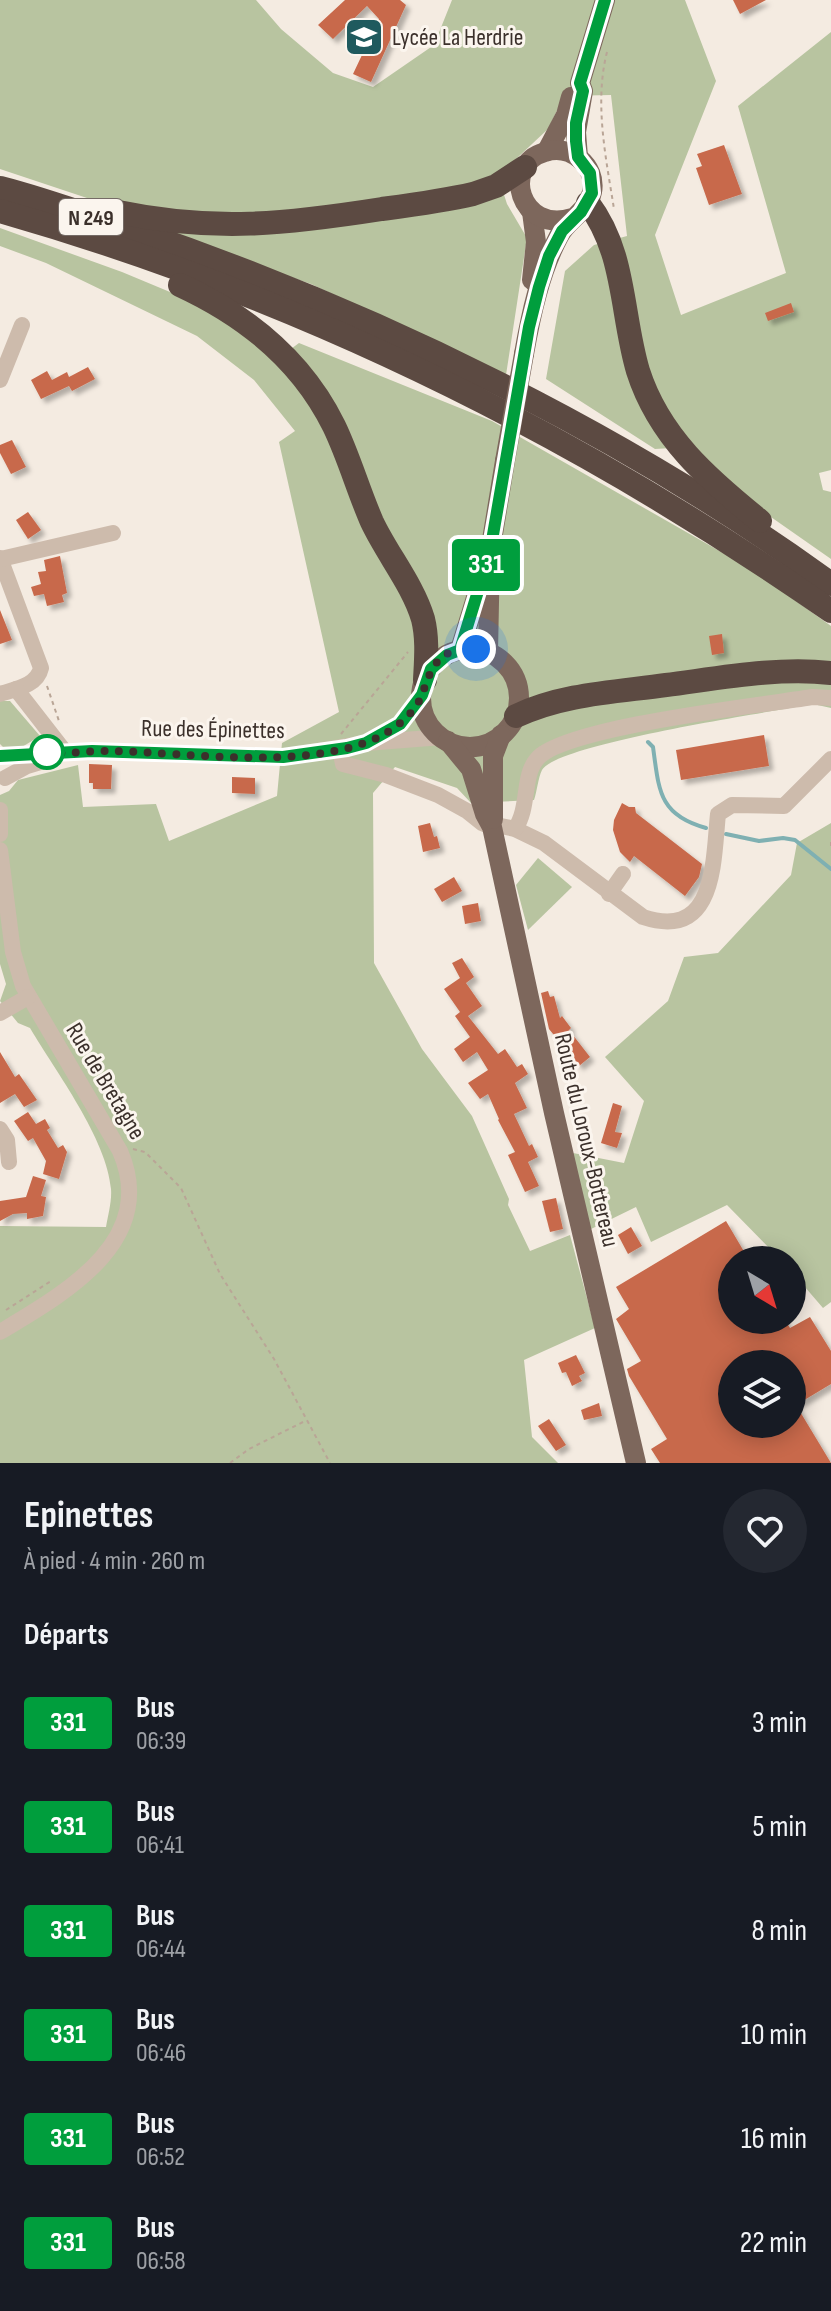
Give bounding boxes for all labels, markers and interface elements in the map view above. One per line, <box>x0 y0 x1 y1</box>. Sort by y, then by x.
school or university icon: Lycée La Herdrie <box>343 16 385 58</box>
place label: Lycée La Herdrie <box>392 23 523 52</box>
road number: N 249 <box>59 199 123 235</box>
line badge: 331 <box>440 539 532 591</box>
text: 331 <box>468 548 504 581</box>
your location <box>456 629 496 669</box>
street label: Rue des Épinettes <box>141 714 285 745</box>
unlabelled marker <box>30 735 64 769</box>
street label: Rue de Bretagne <box>59 1018 152 1145</box>
street label: Route du Loroux-Bottereau <box>548 1031 625 1250</box>
north arrow <box>718 1246 806 1334</box>
map controls <box>718 1246 806 1438</box>
button: layers <box>718 1350 806 1438</box>
button: heart <box>723 1489 807 1573</box>
text: Epinettes <box>24 1493 153 1538</box>
text: À pied · 4 min · 260 m <box>24 1546 205 1577</box>
text: Départs <box>24 1617 109 1653</box>
text: Bus <box>136 1690 175 1726</box>
text: 3 min <box>752 1705 807 1741</box>
text: 331 <box>50 1706 86 1739</box>
text: 06:39 <box>136 1726 186 1757</box>
text: Bus <box>136 1794 175 1830</box>
text: 5 min <box>753 1809 807 1845</box>
text: 331 <box>50 1810 86 1843</box>
text: 06:41 <box>136 1830 184 1861</box>
text: Bus <box>136 1898 175 1934</box>
text: 8 min <box>751 1913 807 1949</box>
text: 331 <box>50 1914 86 1947</box>
text: 06:44 <box>136 1934 186 1965</box>
text: Bus <box>136 2002 175 2038</box>
text: 10 min <box>741 2017 807 2053</box>
text: 331 <box>50 2018 86 2051</box>
text: 06:46 <box>136 2038 186 2069</box>
text: Bus <box>136 2106 175 2142</box>
text: 16 min <box>741 2121 807 2157</box>
text: 331 <box>50 2122 86 2155</box>
text: 06:52 <box>136 2142 185 2173</box>
text: Bus <box>136 2210 175 2246</box>
text: 22 min <box>740 2225 807 2261</box>
text: 331 <box>50 2226 86 2259</box>
text: 06:58 <box>136 2246 186 2277</box>

